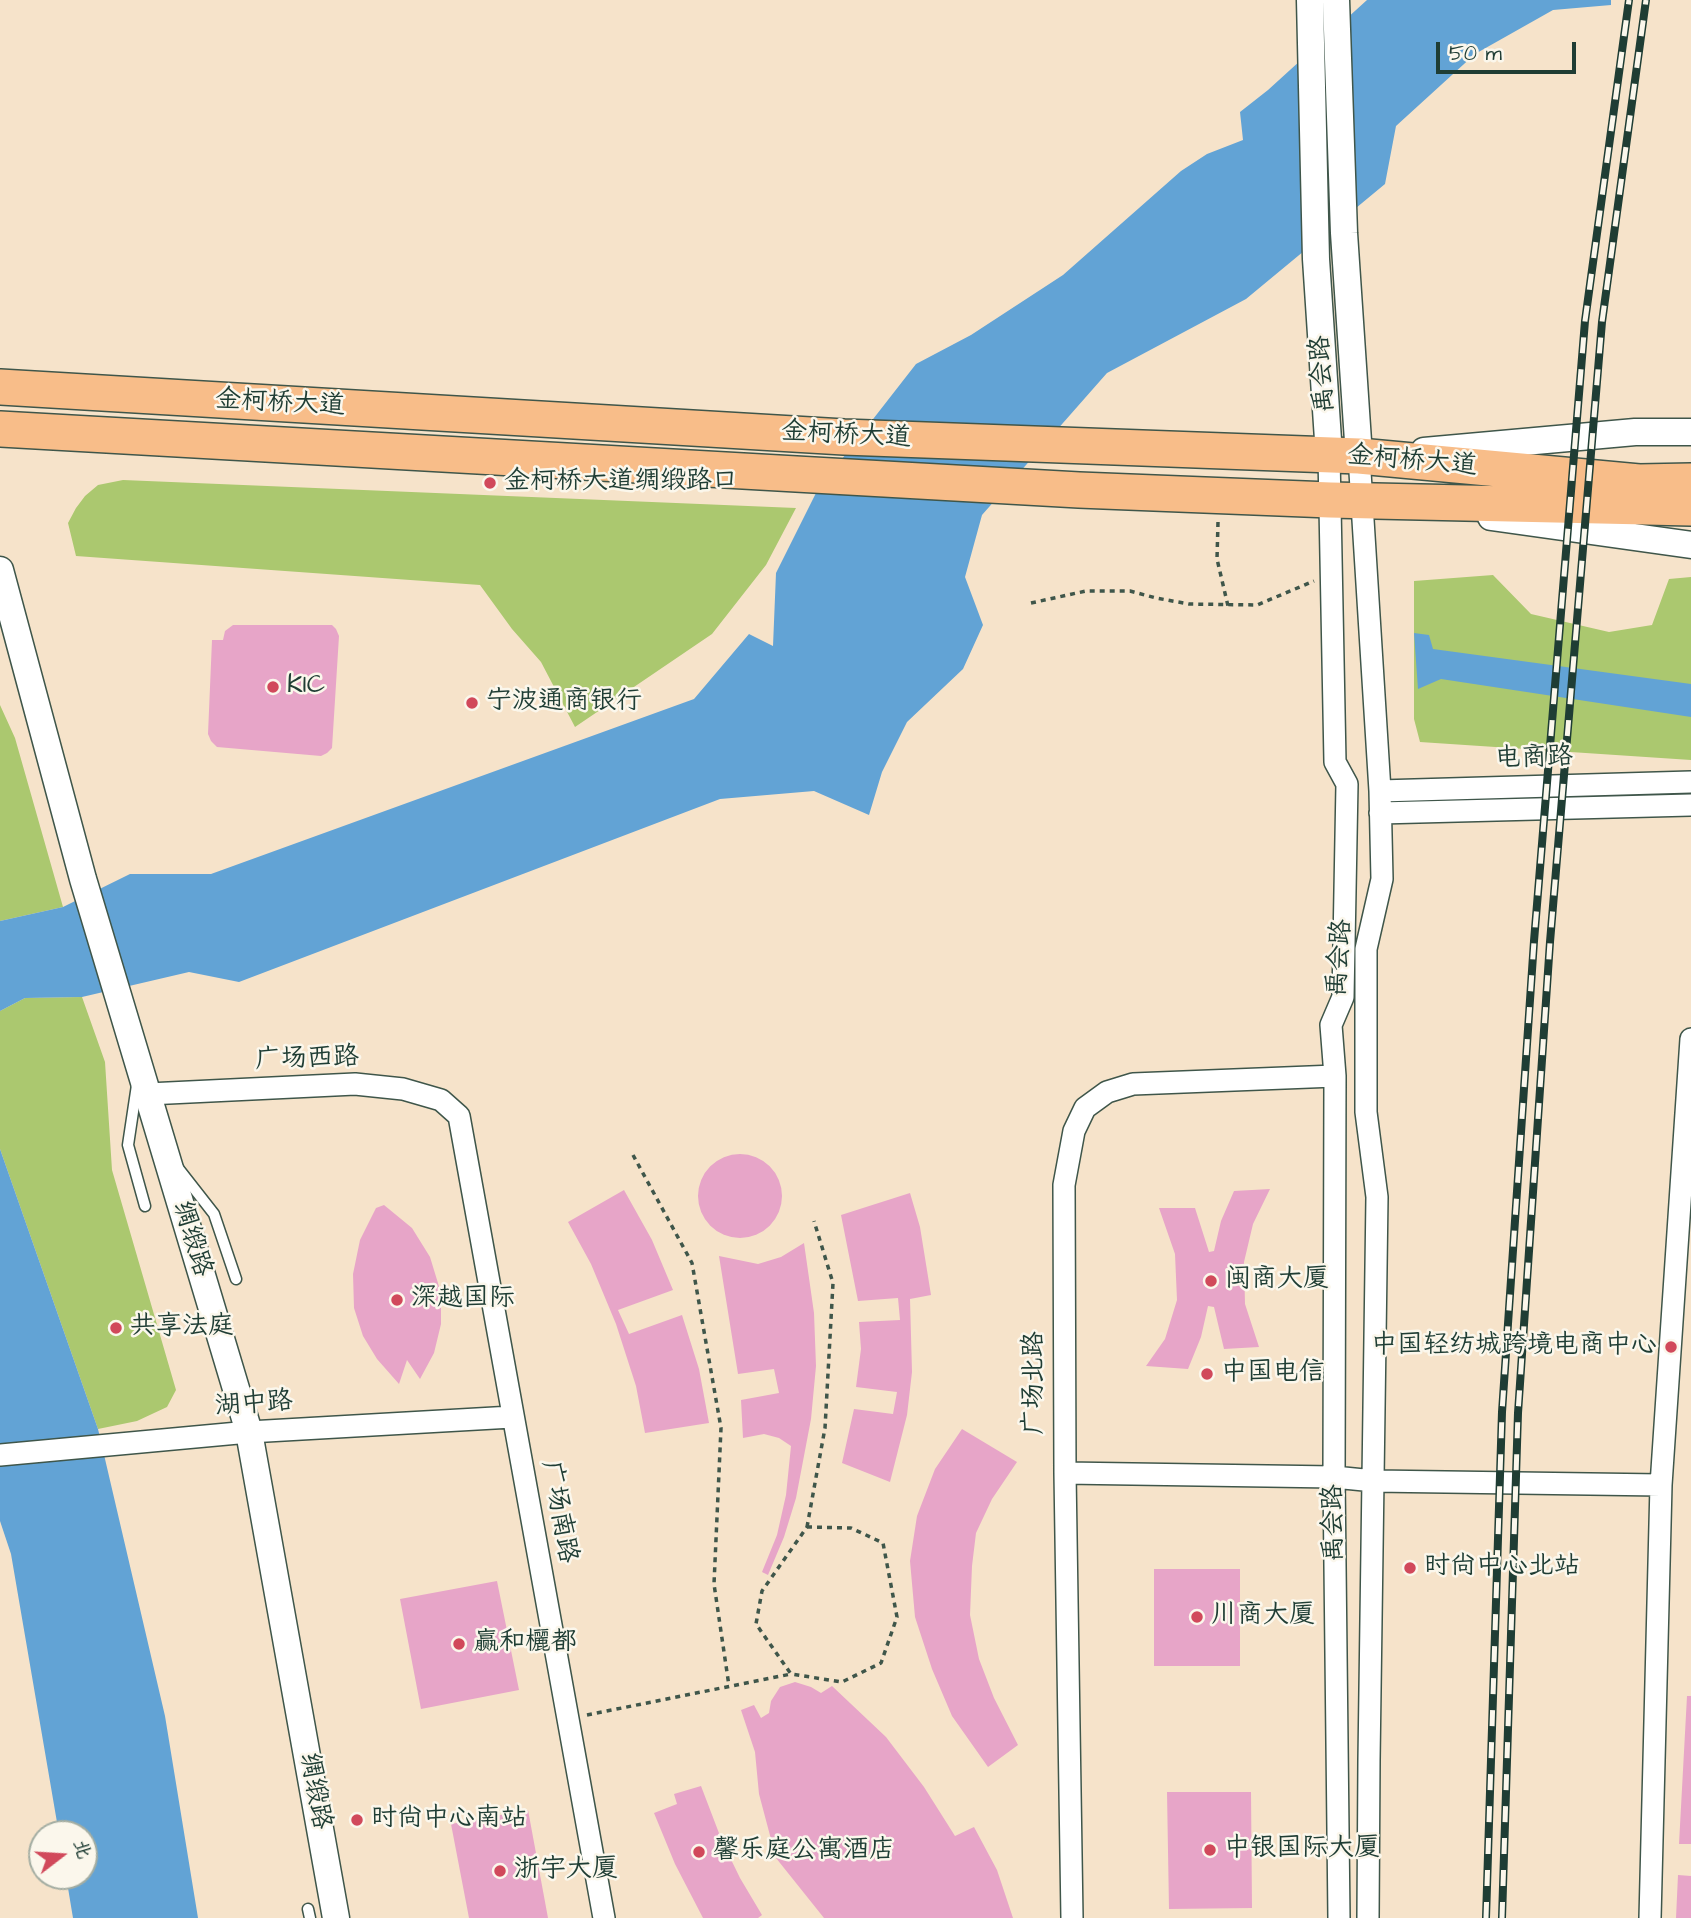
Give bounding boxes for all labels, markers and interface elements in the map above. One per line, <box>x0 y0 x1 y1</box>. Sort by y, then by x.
scale bar <box>1439 28 1579 72</box>
text: 50 m <box>1449 39 1502 68</box>
street label: 禹会路 <box>1306 334 1342 414</box>
street label: 金柯桥大道 <box>214 385 346 423</box>
street label: 金柯桥大道 <box>780 417 912 455</box>
street label: 金柯桥大道 <box>1346 441 1478 483</box>
place label: 金柯桥大道绸缎路口 <box>504 467 738 499</box>
marker: 金柯桥大道绸缎路口 <box>482 475 498 491</box>
place label: KIC <box>287 671 325 703</box>
marker: KIC <box>265 679 281 695</box>
place label: 宁波通商银行 <box>486 687 642 719</box>
marker: 宁波通商银行 <box>464 695 480 711</box>
street label: 电商路 <box>1494 742 1574 776</box>
street label: 禹会路 <box>1323 918 1359 998</box>
street label: 广场西路 <box>254 1043 360 1077</box>
street label: 绸缎路 <box>165 1197 217 1281</box>
place label: 闽商大厦 <box>1225 1265 1329 1297</box>
marker: 闽商大厦 <box>1203 1273 1219 1289</box>
place label: 深越国际 <box>411 1284 515 1316</box>
marker: 深越国际 <box>389 1292 405 1308</box>
place label: 共享法庭 <box>130 1312 234 1344</box>
marker: 共享法庭 <box>108 1320 124 1336</box>
street label: 广场北路 <box>1020 1331 1052 1435</box>
place label: 中国轻纺城跨境电商中心 <box>1371 1331 1657 1363</box>
marker: 中国轻纺城跨境电商中心 <box>1663 1339 1679 1355</box>
place label: 中国电信 <box>1221 1358 1325 1390</box>
marker: 中国电信 <box>1199 1366 1215 1382</box>
street label: 湖中路 <box>214 1387 294 1423</box>
street label: 广场南路 <box>534 1458 582 1566</box>
street label: 禹会路 <box>1319 1484 1351 1562</box>
place label: 时尚中心北站 <box>1424 1552 1580 1584</box>
marker: 时尚中心北站 <box>1402 1560 1418 1576</box>
place label: 川商大厦 <box>1211 1601 1315 1633</box>
marker: 川商大厦 <box>1189 1609 1205 1625</box>
place label: 赢和欐都 <box>473 1628 577 1660</box>
marker: 赢和欐都 <box>451 1636 467 1652</box>
street label: 绸缎路 <box>292 1750 336 1832</box>
place label: 时尚中心南站 <box>371 1804 527 1836</box>
marker: 时尚中心南站 <box>349 1812 365 1828</box>
north arrow <box>28 1820 98 1890</box>
place label: 中银国际大厦 <box>1224 1834 1380 1866</box>
text: 北 <box>66 1836 97 1862</box>
place label: 馨乐庭公寓酒店 <box>713 1836 895 1868</box>
marker: 中银国际大厦 <box>1202 1842 1218 1858</box>
marker: 馨乐庭公寓酒店 <box>691 1844 707 1860</box>
place label: 浙宇大厦 <box>514 1855 618 1887</box>
marker: 浙宇大厦 <box>492 1863 508 1879</box>

